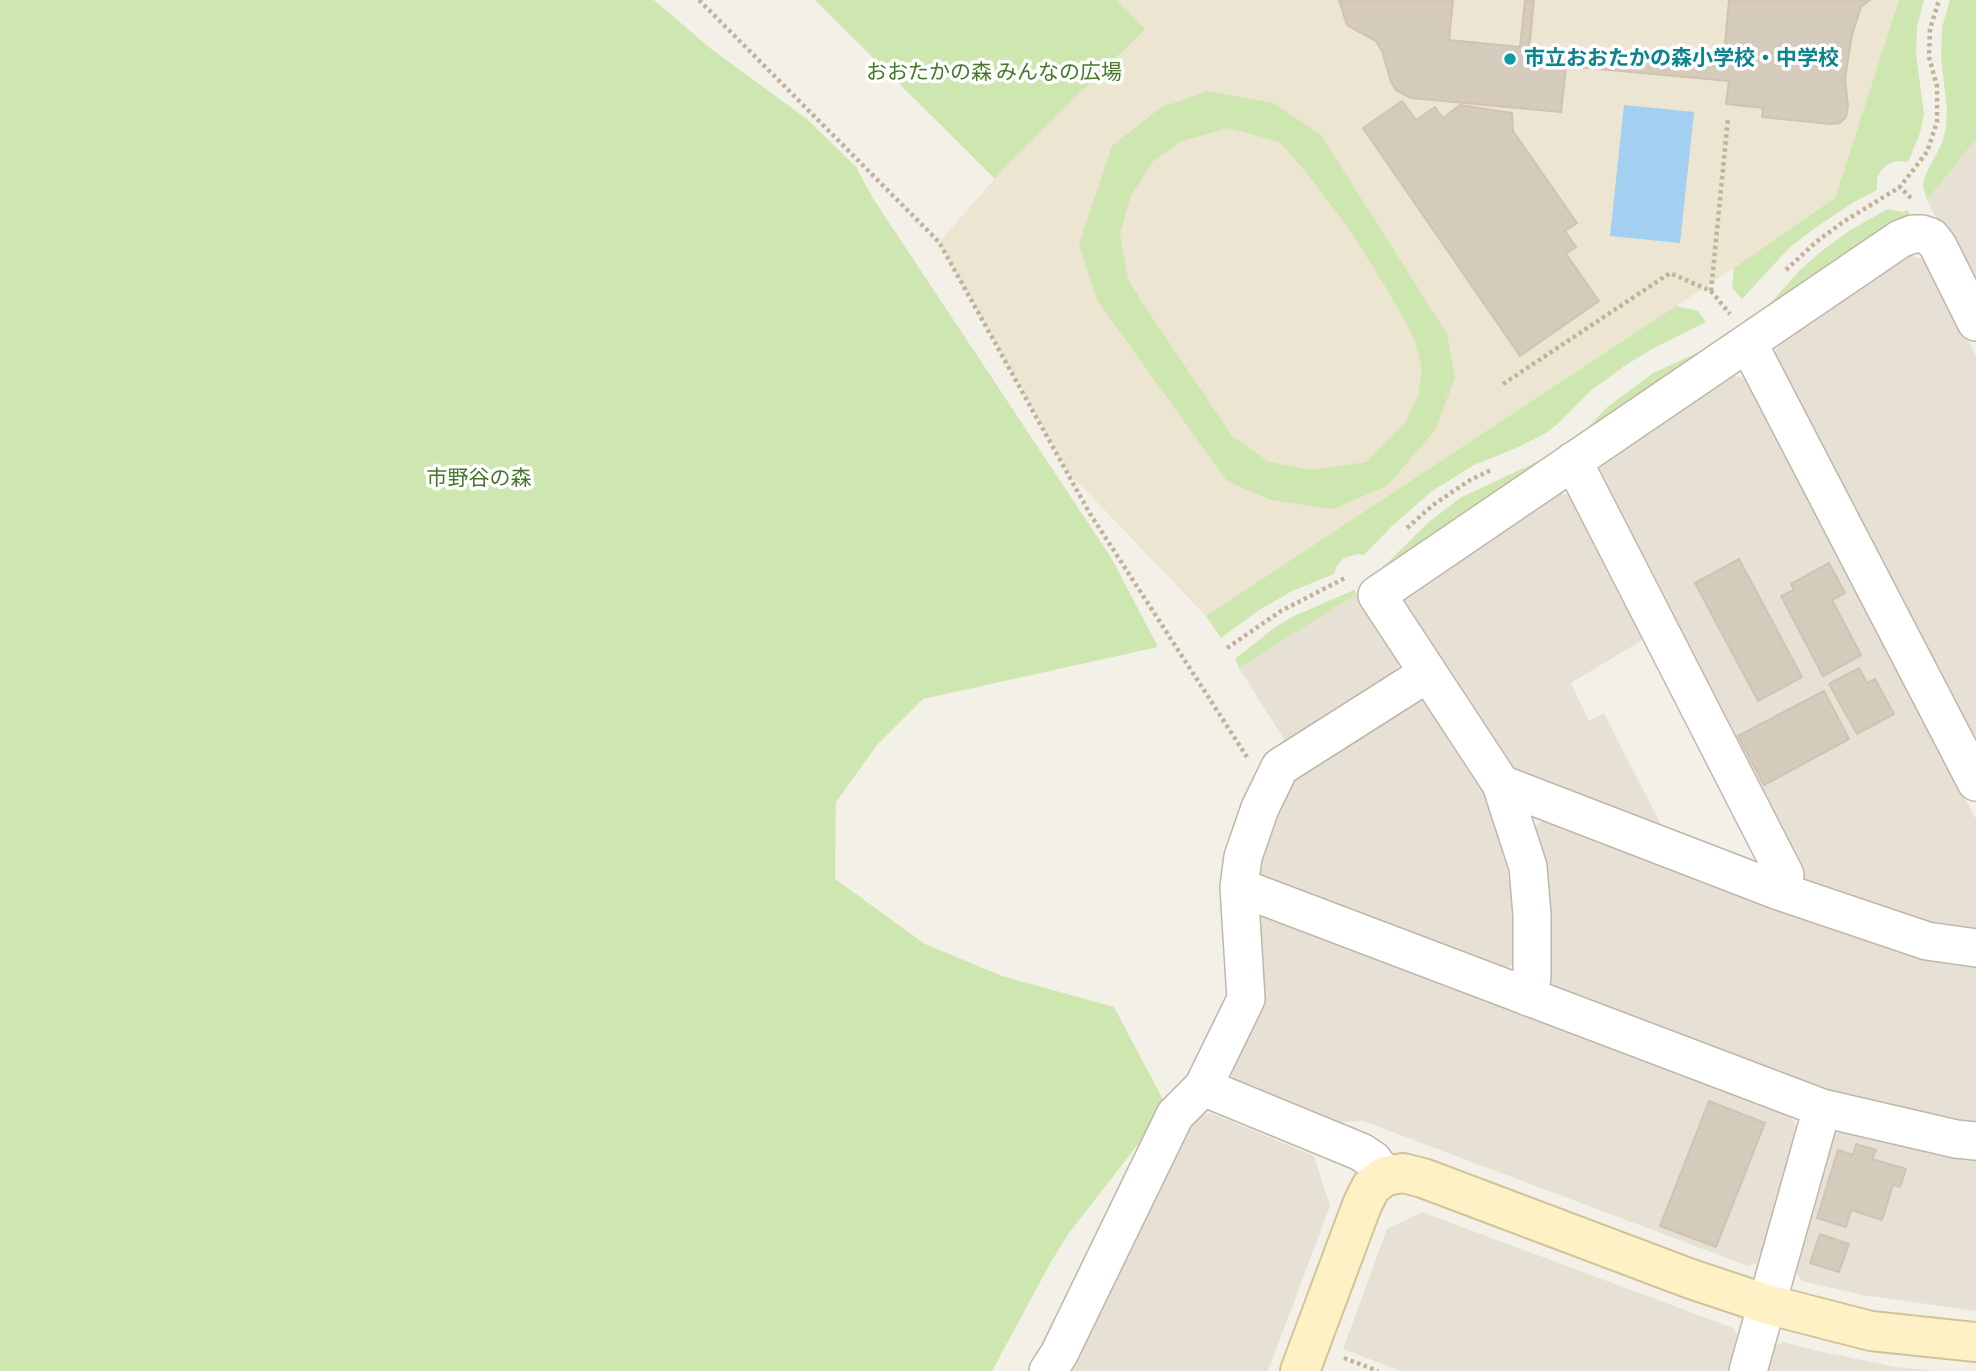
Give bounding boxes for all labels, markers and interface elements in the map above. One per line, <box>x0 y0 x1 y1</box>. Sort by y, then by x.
place label: 市立おおたかの森小学校・中学校 <box>1524 46 1839 72</box>
marker: 市立おおたかの森小学校・中学校 <box>1502 51 1518 67</box>
park label: おおたかの森 みんなの広場 <box>866 60 1122 86</box>
park label: 市野谷の森 <box>427 466 531 492</box>

